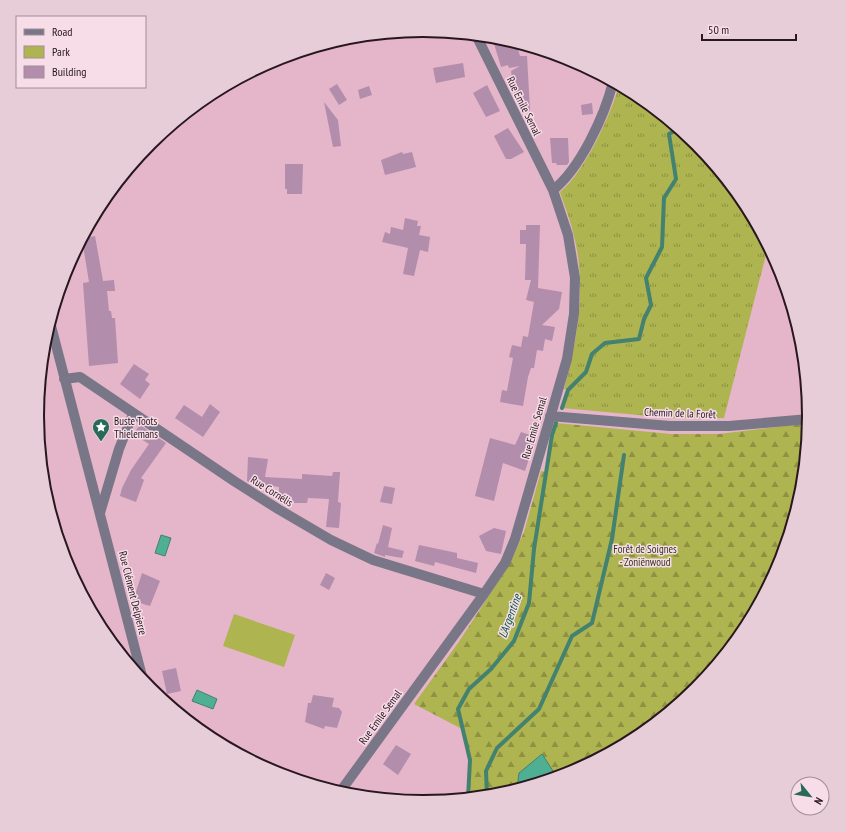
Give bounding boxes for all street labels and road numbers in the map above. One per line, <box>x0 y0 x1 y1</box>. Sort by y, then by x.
street label: Rue Emile Semal <box>504 74 545 138</box>
street label: Rue Emile Semal <box>518 395 550 461</box>
street label: Chemin de la Forêt <box>644 405 716 421</box>
street label: Rue Cornélis <box>248 472 296 510</box>
street label: Rue Clément Delpierre <box>116 550 150 637</box>
street label: Rue Emile Semal <box>356 687 405 747</box>

